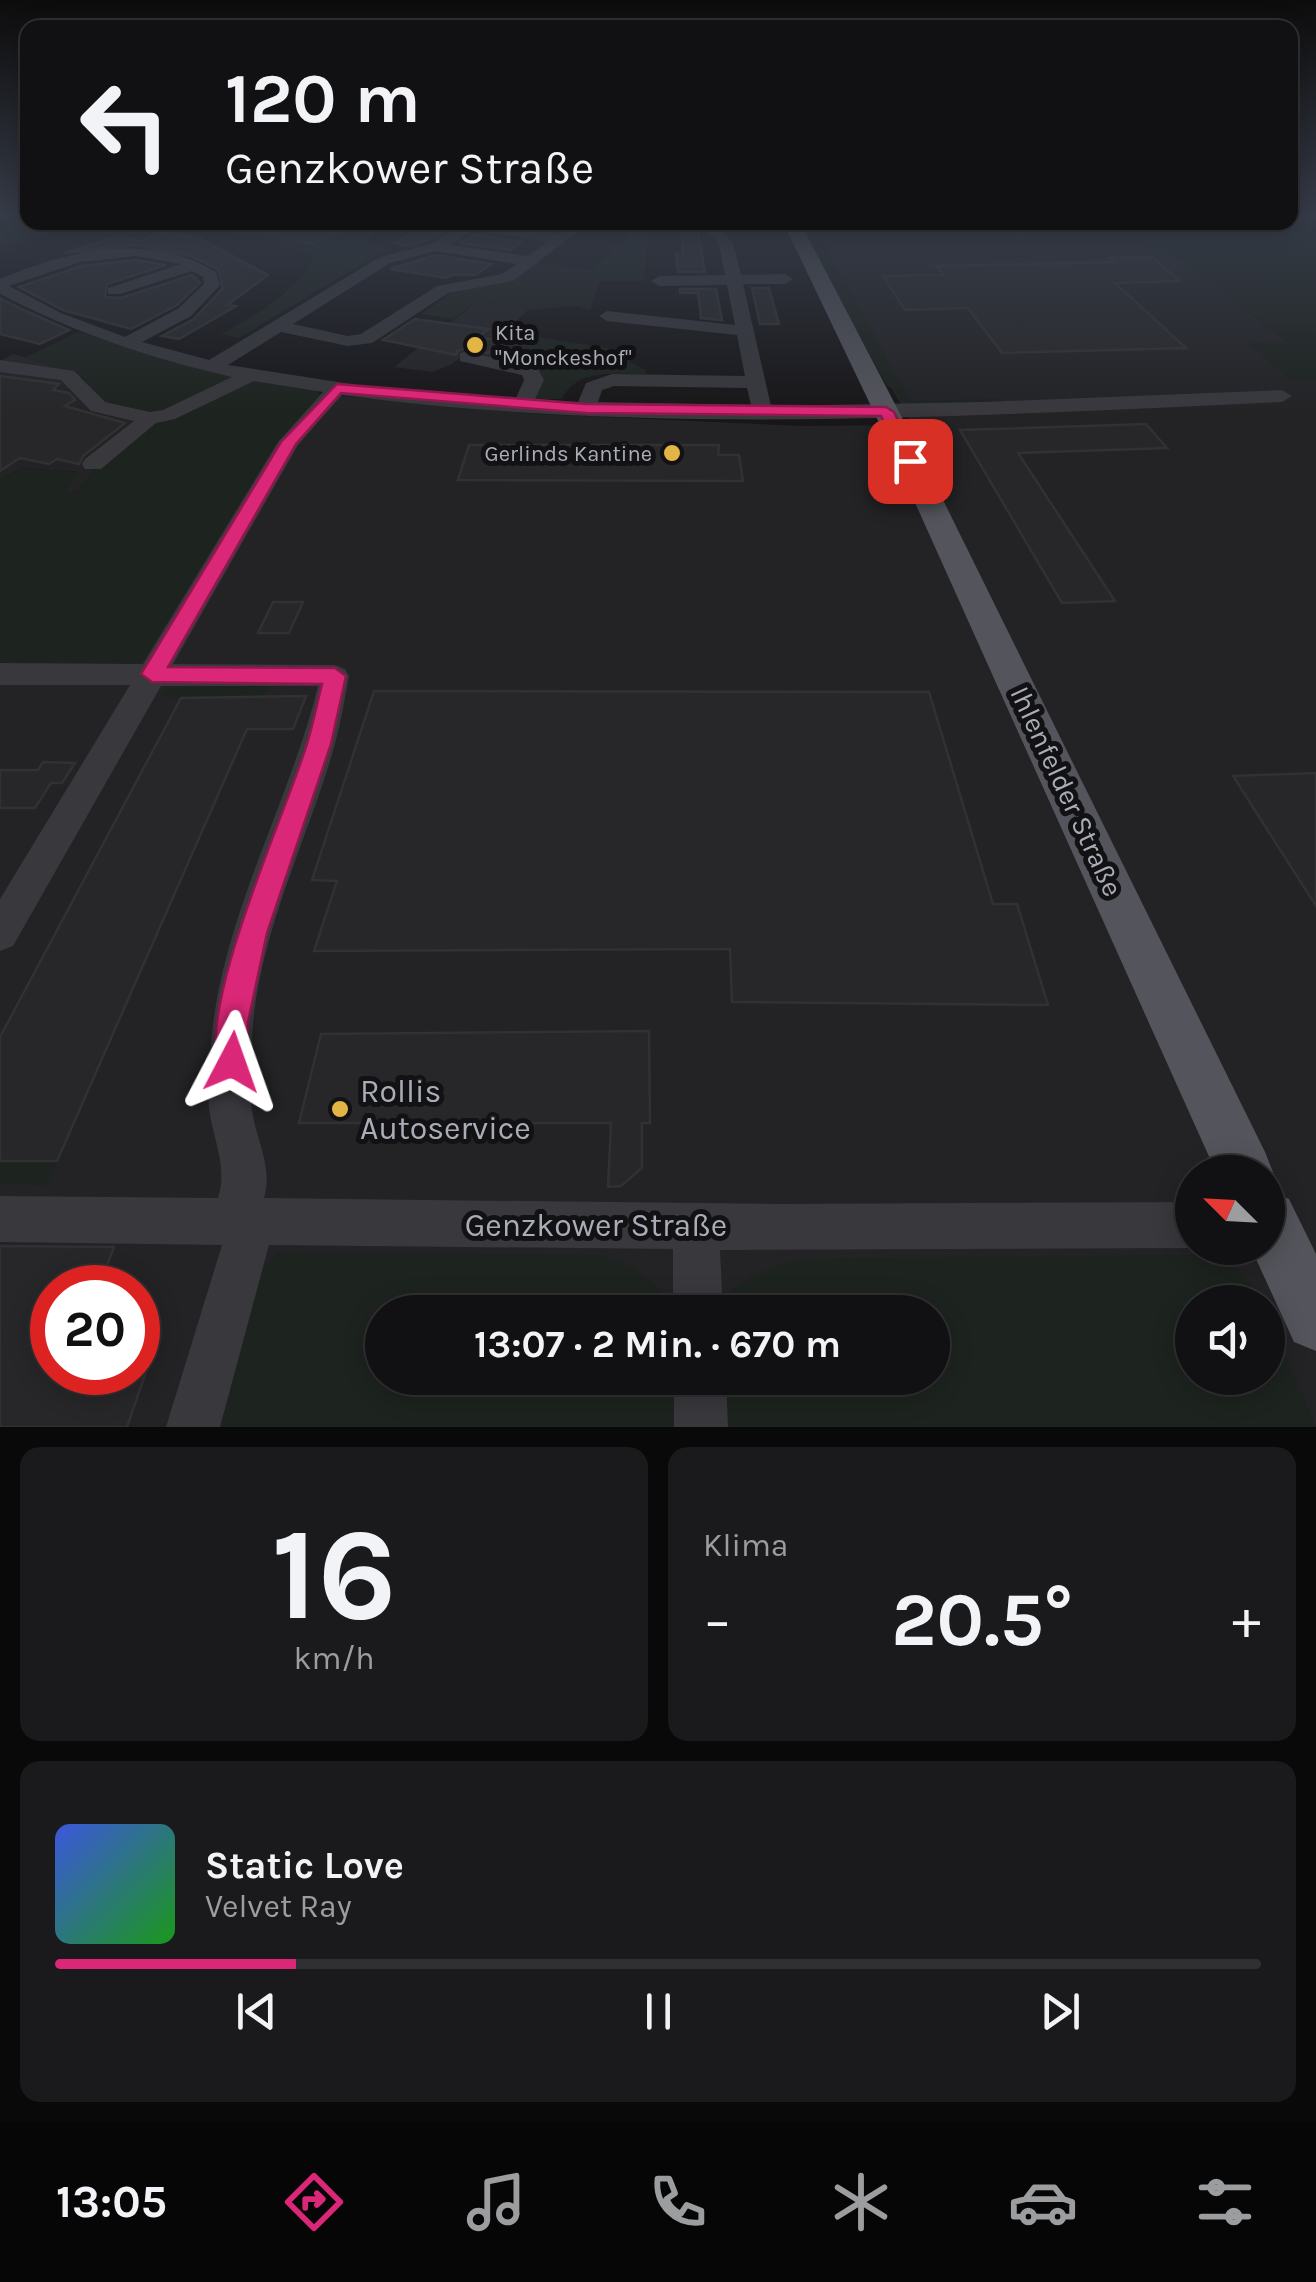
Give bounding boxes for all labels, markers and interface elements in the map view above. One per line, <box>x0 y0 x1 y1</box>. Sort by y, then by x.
text: 120 m <box>225 58 421 140</box>
icon: left <box>60 60 190 190</box>
text: Genzkower Straße <box>225 142 594 194</box>
place label: Kita "Monckeshof" <box>495 320 632 371</box>
marker: Kita "Monckeshof" <box>464 334 486 356</box>
pin <box>868 419 953 504</box>
icon: arrive <box>883 434 938 489</box>
place label: Gerlinds Kantine <box>485 441 652 467</box>
marker: Gerlinds Kantine <box>661 442 683 464</box>
street label: Ihlenfelder Straße <box>1003 681 1130 901</box>
position arrow <box>180 1010 284 1114</box>
place label: Rollis Autoservice <box>360 1073 531 1147</box>
marker: Rollis Autoservice <box>329 1098 351 1120</box>
north arrow <box>1175 1155 1285 1265</box>
map controls <box>1175 1155 1285 1395</box>
street label: Genzkower Straße <box>465 1207 727 1244</box>
speed limit sign: 20 <box>30 1265 160 1395</box>
button: sound <box>1175 1285 1285 1395</box>
text: 13:07 · 2 Min. · 670 m <box>474 1322 841 1367</box>
text: 16 <box>271 1499 397 1651</box>
text: Klima <box>703 1527 789 1564</box>
text: 20.5° <box>891 1576 1073 1664</box>
text: − <box>703 1588 732 1652</box>
text: + <box>1232 1588 1261 1652</box>
text: km/h <box>293 1640 375 1677</box>
text: Static Love <box>205 1843 404 1888</box>
text: Velvet Ray <box>205 1888 352 1925</box>
icon: previous <box>229 1984 284 2039</box>
icon: pause <box>631 1984 686 2039</box>
icon: next <box>1033 1984 1088 2039</box>
icon: directions <box>279 2167 349 2237</box>
icon: music <box>461 2167 531 2237</box>
icon: phone <box>643 2167 713 2237</box>
icon: climate <box>826 2167 896 2237</box>
icon: car <box>1008 2167 1078 2237</box>
icon: filters <box>1190 2167 1260 2237</box>
text: 13:05 <box>56 2176 167 2228</box>

